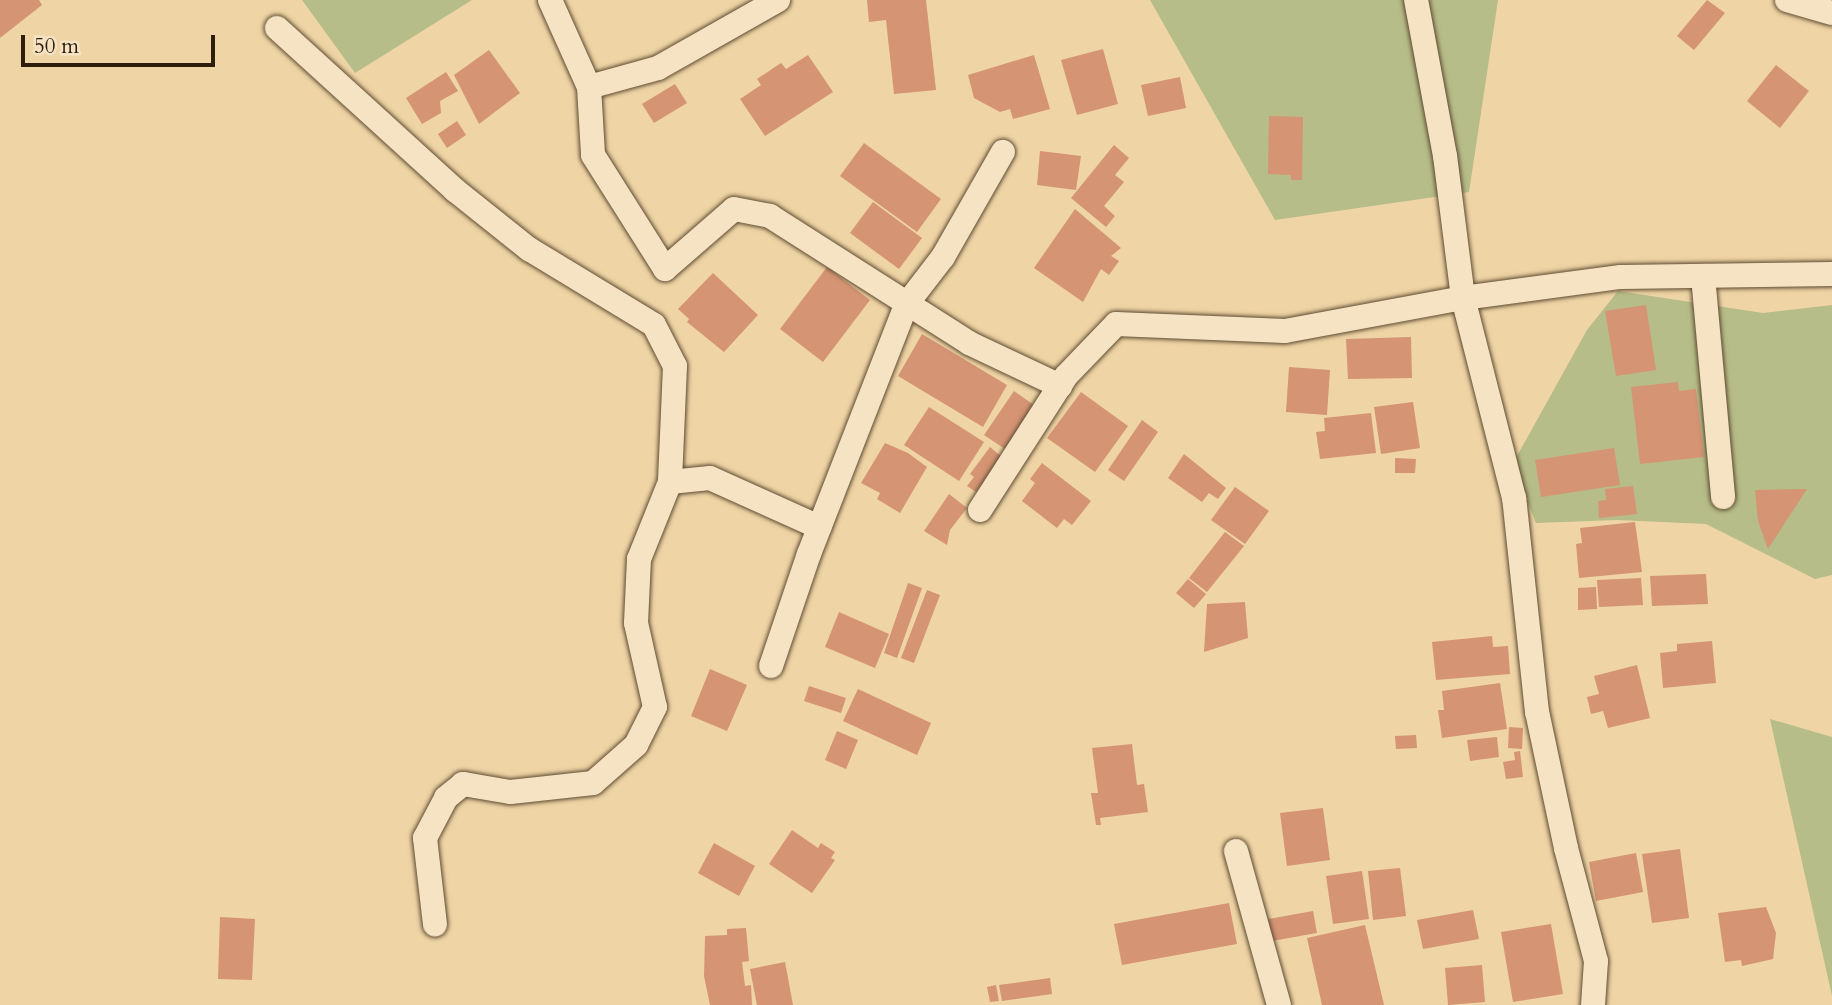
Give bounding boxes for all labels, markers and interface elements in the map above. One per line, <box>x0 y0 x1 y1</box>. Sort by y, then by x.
scale bar <box>24 21 219 65</box>
text: 50 m <box>34 32 79 61</box>

